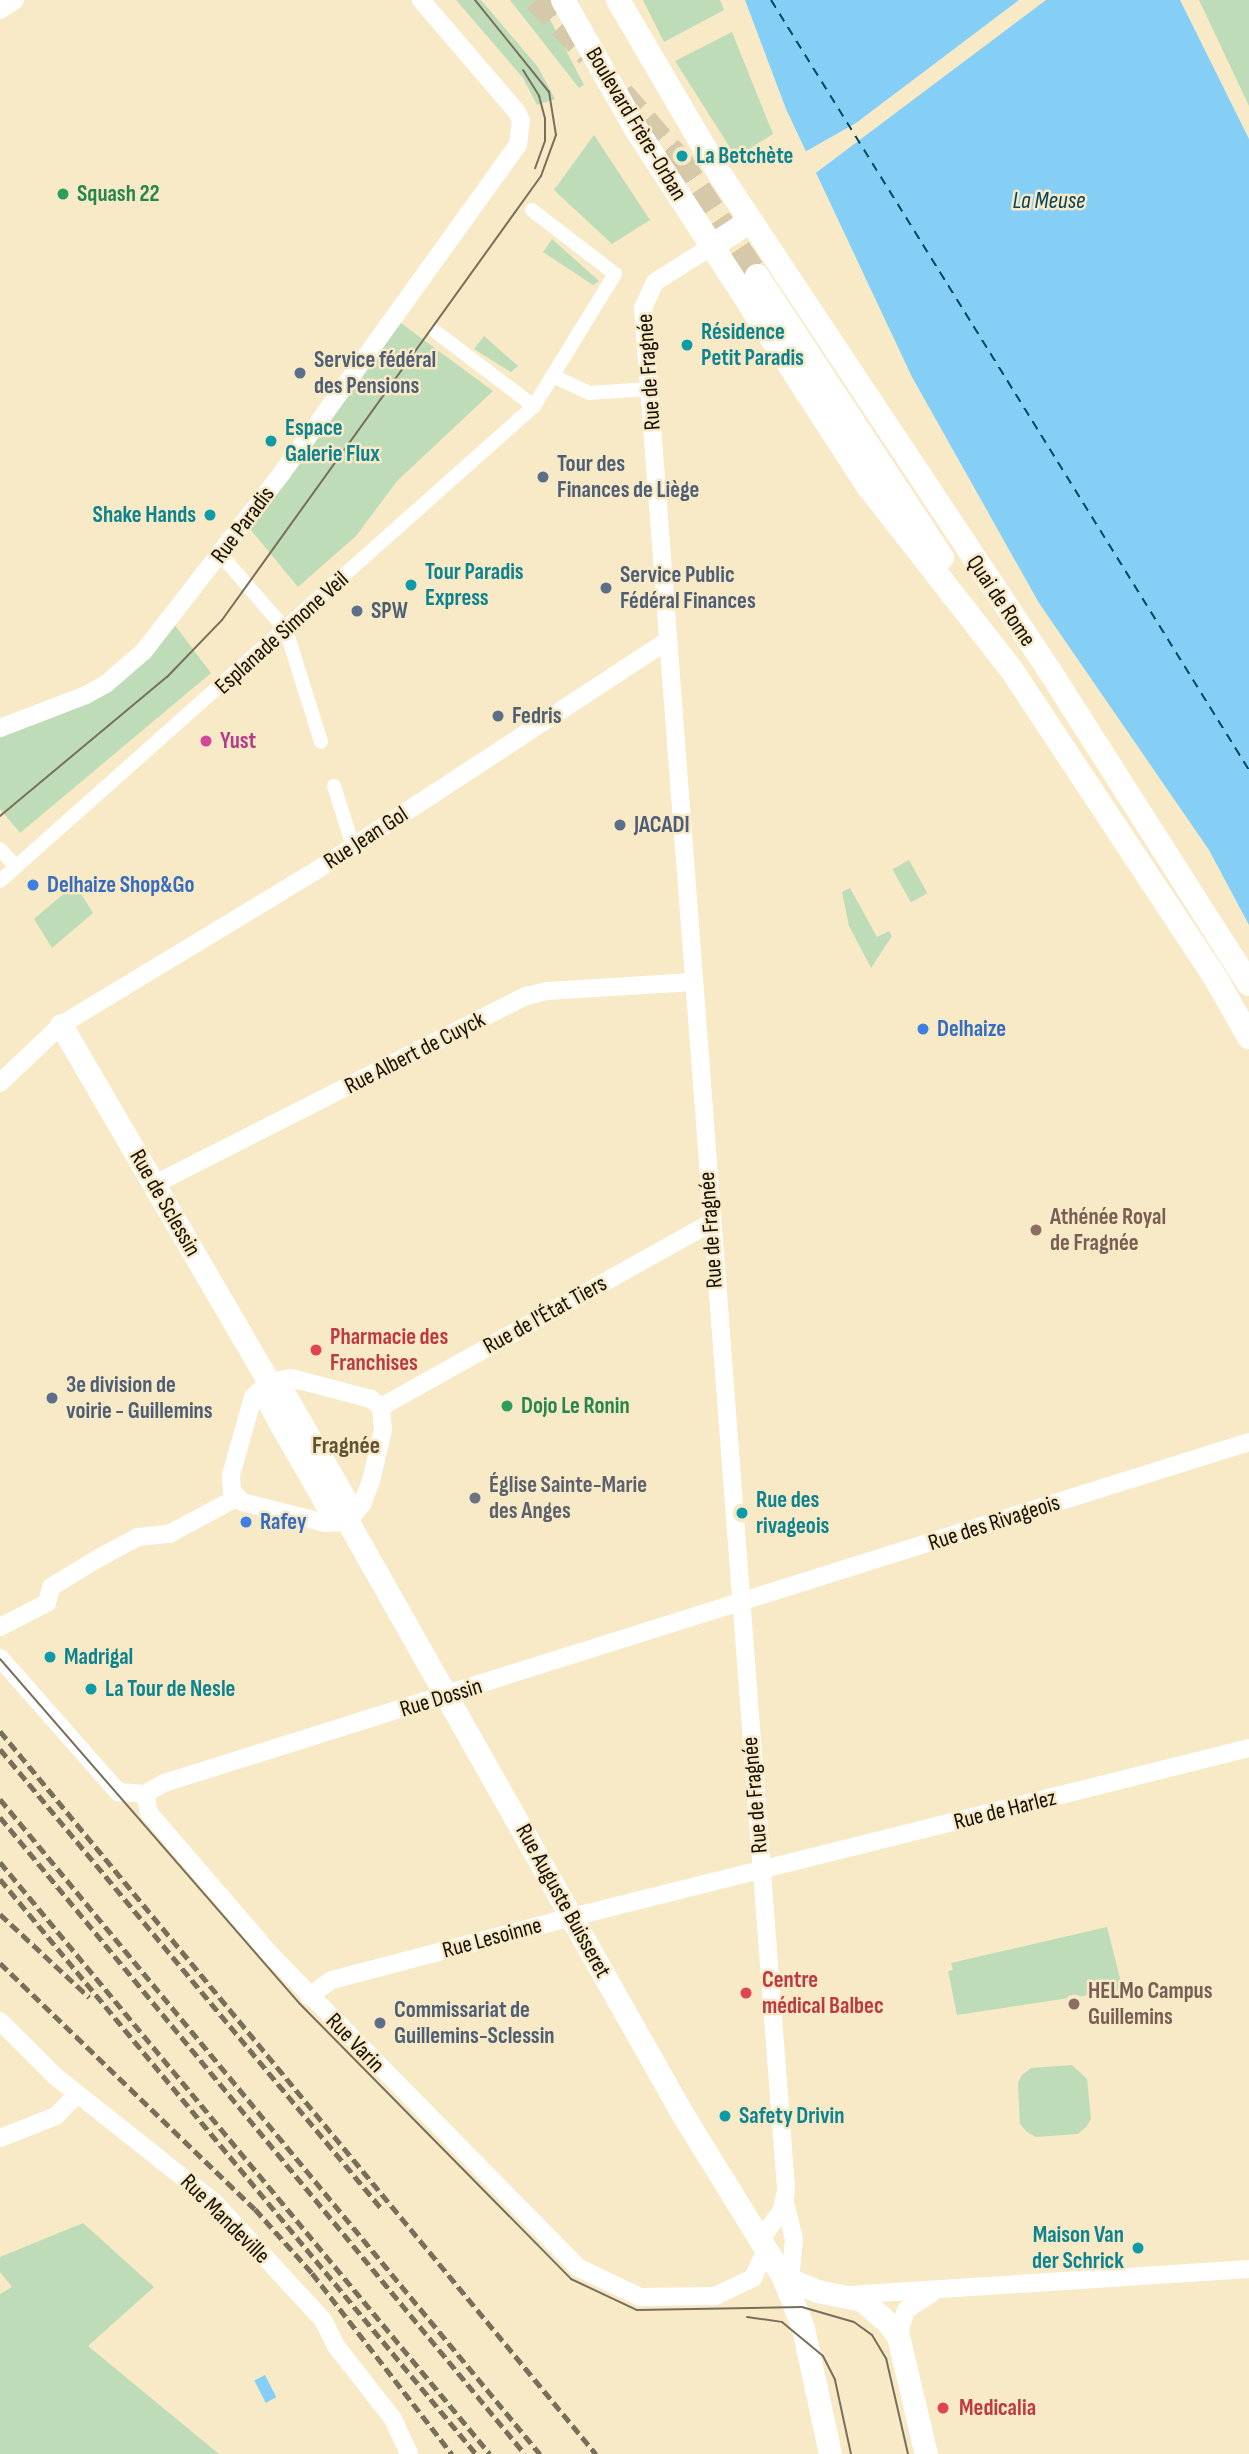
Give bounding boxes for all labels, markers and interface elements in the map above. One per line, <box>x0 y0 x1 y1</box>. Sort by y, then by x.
street label: Boulevard Frère-Orban <box>579 42 693 206</box>
place label: La Betchète <box>696 142 793 170</box>
marker: La Betchète <box>674 148 690 164</box>
place label: Squash 22 <box>77 180 160 208</box>
marker: Squash 22 <box>55 186 71 202</box>
water label: La Meuse <box>1013 187 1085 215</box>
street label: Rue de Fragnée <box>631 313 667 431</box>
place label: Résidence Petit Paradis <box>701 318 804 372</box>
marker: Résidence Petit Paradis <box>679 337 695 353</box>
place label: Service fédéral des Pensions <box>314 346 436 400</box>
marker: Service fédéral des Pensions <box>292 365 308 381</box>
place label: Espace Galerie Flux <box>285 414 380 468</box>
marker: Espace Galerie Flux <box>263 433 279 449</box>
place label: Tour des Finances de Liège <box>557 450 699 504</box>
marker: Tour des Finances de Liège <box>535 469 551 485</box>
street label: Rue Paradis <box>205 481 281 569</box>
place label: Shake Hands <box>93 501 196 529</box>
marker: Shake Hands <box>202 507 218 523</box>
street label: Quai de Rome <box>960 550 1042 652</box>
place label: Tour Paradis Express <box>425 558 524 612</box>
place label: Service Public Fédéral Finances <box>620 561 756 615</box>
street label: Esplanade Simone Veil <box>210 566 354 700</box>
marker: Tour Paradis Express <box>403 577 419 593</box>
marker: Service Public Fédéral Finances <box>598 580 614 596</box>
place label: SPW <box>371 597 408 625</box>
marker: SPW <box>349 603 365 619</box>
place label: Fedris <box>512 702 562 730</box>
marker: Fedris <box>490 708 506 724</box>
place label: Yust <box>220 727 256 755</box>
marker: Yust <box>198 733 214 749</box>
street label: Rue Jean Gol <box>319 801 413 875</box>
place label: JACADI <box>634 811 690 839</box>
marker: JACADI <box>612 817 628 833</box>
place label: Delhaize Shop&Go <box>47 871 195 899</box>
marker: Delhaize Shop&Go <box>25 877 41 893</box>
street label: Rue Albert de Cuyck <box>340 1006 490 1100</box>
place label: Delhaize <box>937 1015 1006 1043</box>
marker: Delhaize <box>915 1021 931 1037</box>
street label: Rue de Sclessin <box>123 1145 207 1261</box>
street label: Rue de Fragnée <box>693 1171 729 1289</box>
place label: Athénée Royal de Fragnée <box>1050 1203 1166 1257</box>
marker: Athénée Royal de Fragnée <box>1028 1222 1044 1238</box>
street label: Rue de l'État Tiers <box>478 1270 612 1360</box>
place label: Pharmacie des Franchises <box>330 1323 448 1377</box>
marker: Pharmacie des Franchises <box>308 1342 324 1358</box>
place label: 3e division de voirie - Guillemins <box>66 1371 213 1425</box>
marker: 3e division de voirie - Guillemins <box>44 1390 60 1406</box>
place label: Dojo Le Ronin <box>521 1392 630 1420</box>
marker: Dojo Le Ronin <box>499 1398 515 1414</box>
district label: Fragnée <box>312 1432 380 1460</box>
place label: Église Sainte-Marie des Anges <box>489 1471 647 1525</box>
place label: Rue des rivageois <box>756 1486 829 1540</box>
street label: Rue des Rivageois <box>925 1489 1063 1557</box>
marker: Église Sainte-Marie des Anges <box>467 1490 483 1506</box>
marker: Rue des rivageois <box>734 1505 750 1521</box>
place label: Rafey <box>260 1508 306 1536</box>
marker: Rafey <box>238 1514 254 1530</box>
place label: Madrigal <box>64 1643 133 1671</box>
marker: Madrigal <box>42 1649 58 1665</box>
street label: Rue Dossin <box>397 1672 485 1724</box>
place label: La Tour de Nesle <box>105 1675 235 1703</box>
marker: La Tour de Nesle <box>83 1681 99 1697</box>
street label: Rue de Fragnée <box>736 1736 774 1854</box>
street label: Rue de Harlez <box>951 1784 1059 1836</box>
street label: Rue Auguste Buisseret <box>509 1819 617 1983</box>
street label: Rue Lesoinne <box>439 1912 545 1964</box>
place label: Centre médical Balbec <box>762 1966 884 2020</box>
place label: HELMo Campus Guillemins <box>1088 1977 1213 2031</box>
marker: Centre médical Balbec <box>736 1983 756 2003</box>
place label: Commissariat de Guillemins-Sclessin <box>394 1996 555 2050</box>
marker: HELMo Campus Guillemins <box>1066 1996 1082 2012</box>
street label: Rue Varin <box>320 2007 390 2079</box>
marker: Commissariat de Guillemins-Sclessin <box>372 2015 388 2031</box>
place label: Safety Drivin <box>739 2102 845 2130</box>
marker: Safety Drivin <box>717 2108 733 2124</box>
street label: Rue Mandeville <box>175 2169 275 2269</box>
place label: Maison Van der Schrick <box>1032 2221 1124 2275</box>
marker: Maison Van der Schrick <box>1130 2240 1146 2256</box>
place label: Medicalia <box>959 2394 1036 2422</box>
marker: Medicalia <box>933 2398 953 2418</box>

